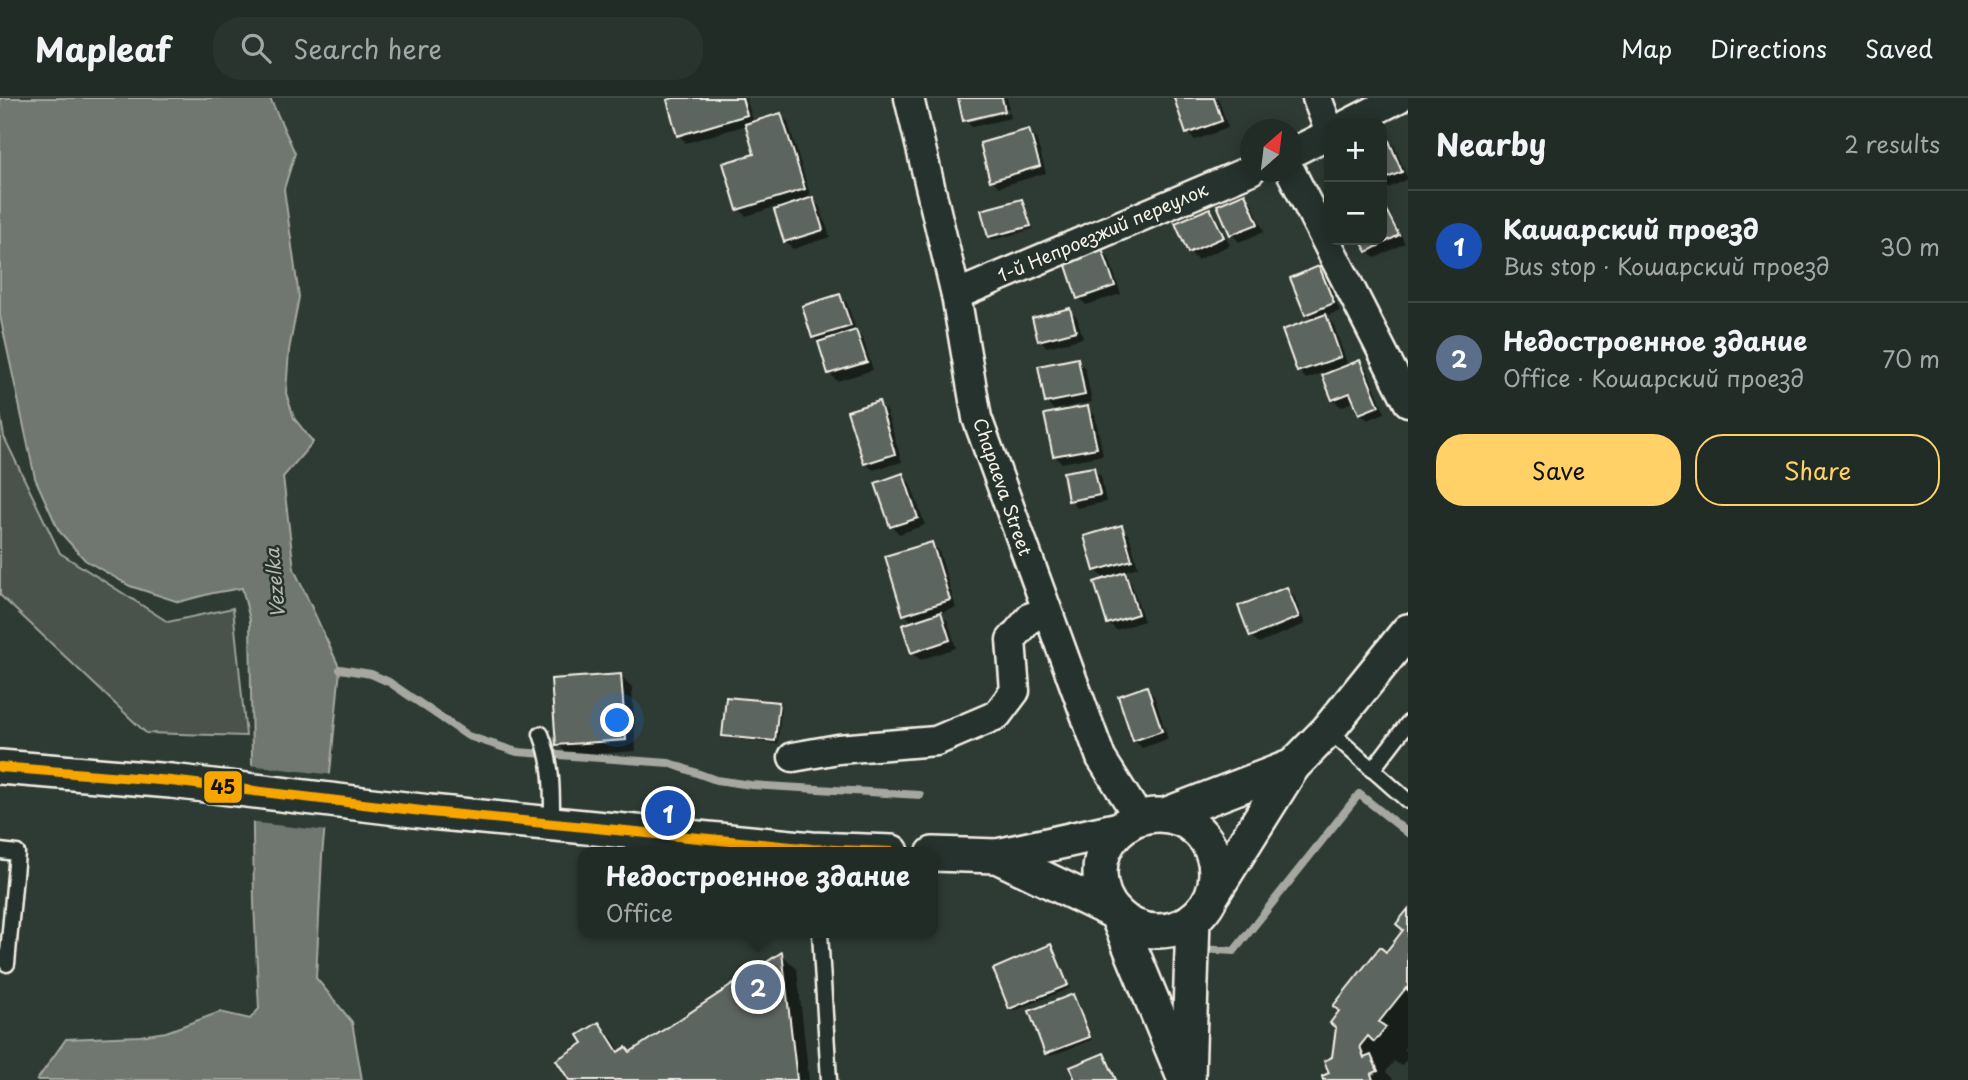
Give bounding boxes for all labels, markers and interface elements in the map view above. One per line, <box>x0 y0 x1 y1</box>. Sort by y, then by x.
search box <box>213 17 703 80</box>
text: Mapleaf <box>35 23 171 73</box>
icon: search <box>237 29 275 67</box>
text: Search here <box>293 29 442 68</box>
text: Map <box>1621 30 1672 66</box>
text: Directions <box>1710 30 1827 66</box>
text: Saved <box>1865 30 1933 66</box>
north arrow <box>1240 119 1303 182</box>
map controls <box>1324 119 1387 245</box>
button: + <box>1324 119 1387 182</box>
text: Nearby <box>1436 121 1546 166</box>
text: 2 results <box>1844 126 1940 161</box>
street label: 1-й Непроезжий переулок <box>993 175 1212 288</box>
button: − <box>1324 182 1387 245</box>
text: Кашарский проезд <box>1503 209 1759 248</box>
text: 1 <box>1454 229 1465 264</box>
text: 30 m <box>1879 229 1940 264</box>
text: Bus stop · Кошарский проезд <box>1503 248 1830 283</box>
text: Недостроенное здание <box>1503 321 1807 360</box>
text: 2 <box>1451 341 1467 376</box>
text: 70 m <box>1882 341 1940 376</box>
text: Office · Кошарский проезд <box>1503 360 1804 395</box>
street label: Chapaeva Street <box>967 414 1040 559</box>
button: Save <box>1436 434 1681 506</box>
button: Share <box>1695 434 1940 506</box>
water label: Vezelka <box>257 546 291 619</box>
your location <box>600 703 634 737</box>
line badge: 45 <box>203 770 243 804</box>
text: 45 <box>211 772 235 800</box>
pin: 1 <box>645 787 691 839</box>
popup <box>578 847 938 938</box>
text: Недостроенное здание <box>606 856 910 895</box>
text: Office <box>606 895 673 930</box>
pin: 2 <box>735 961 781 1013</box>

